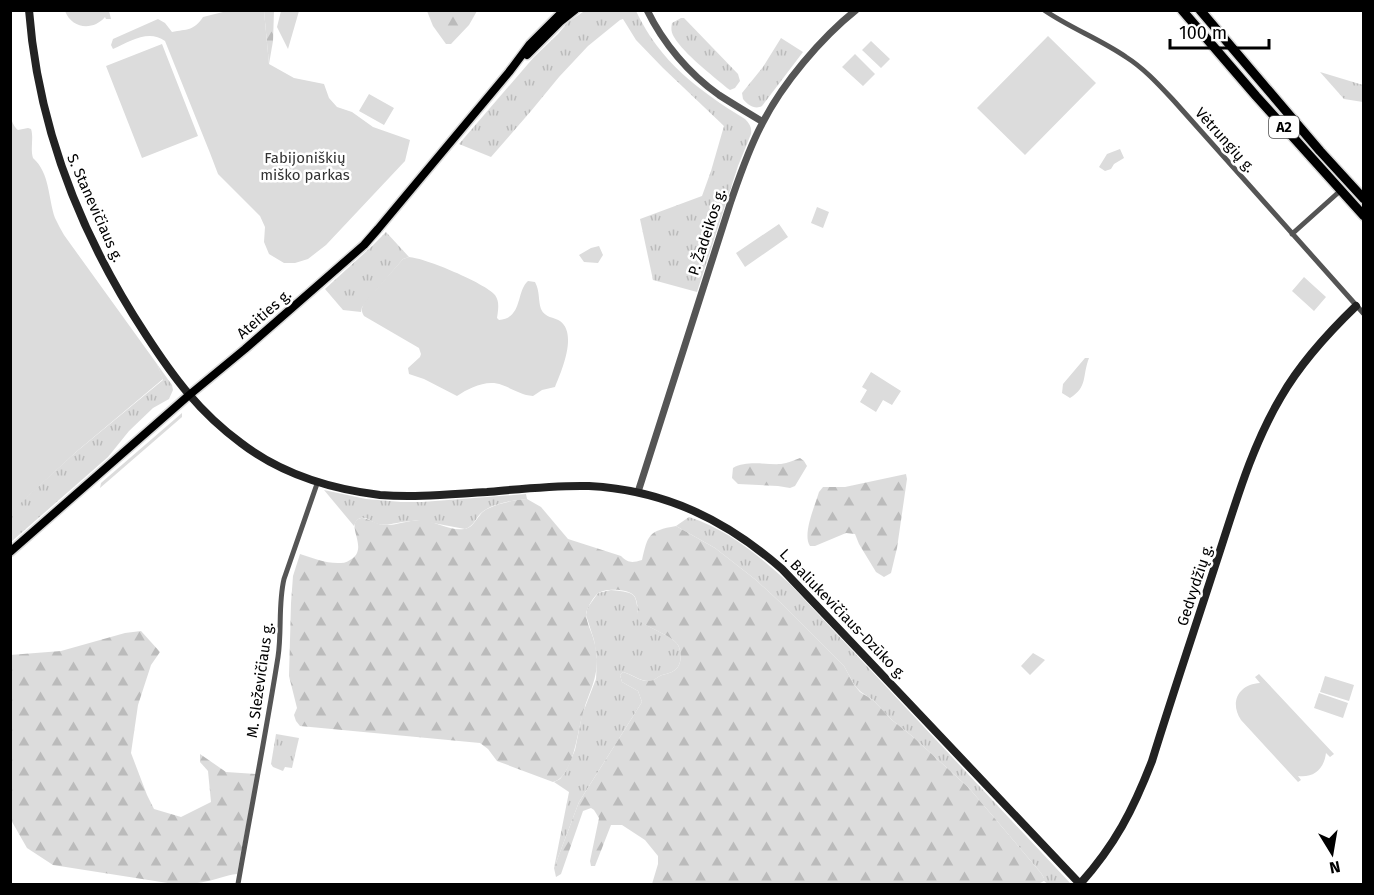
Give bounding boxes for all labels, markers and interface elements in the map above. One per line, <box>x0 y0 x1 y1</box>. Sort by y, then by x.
scale bar <box>1170 12 1269 50</box>
text: 100 m <box>1179 22 1227 44</box>
street label: Vėtrungių g. <box>1191 104 1259 176</box>
road number: A2 <box>1269 116 1299 138</box>
park label: Fabijoniškių miško parkas <box>260 149 350 184</box>
street label: S. Stanevičiaus g. <box>63 151 127 265</box>
street label: P. Žadeikos g. <box>684 186 730 278</box>
street label: Ateities g. <box>233 285 295 343</box>
street label: Gedvydžių g. <box>1173 542 1217 628</box>
street label: L. Baliukevičiaus-Dzūko g. <box>776 545 910 683</box>
street label: M. Sleževičiaus g. <box>243 621 277 739</box>
north arrow <box>1302 823 1362 883</box>
text: N <box>1328 857 1342 878</box>

